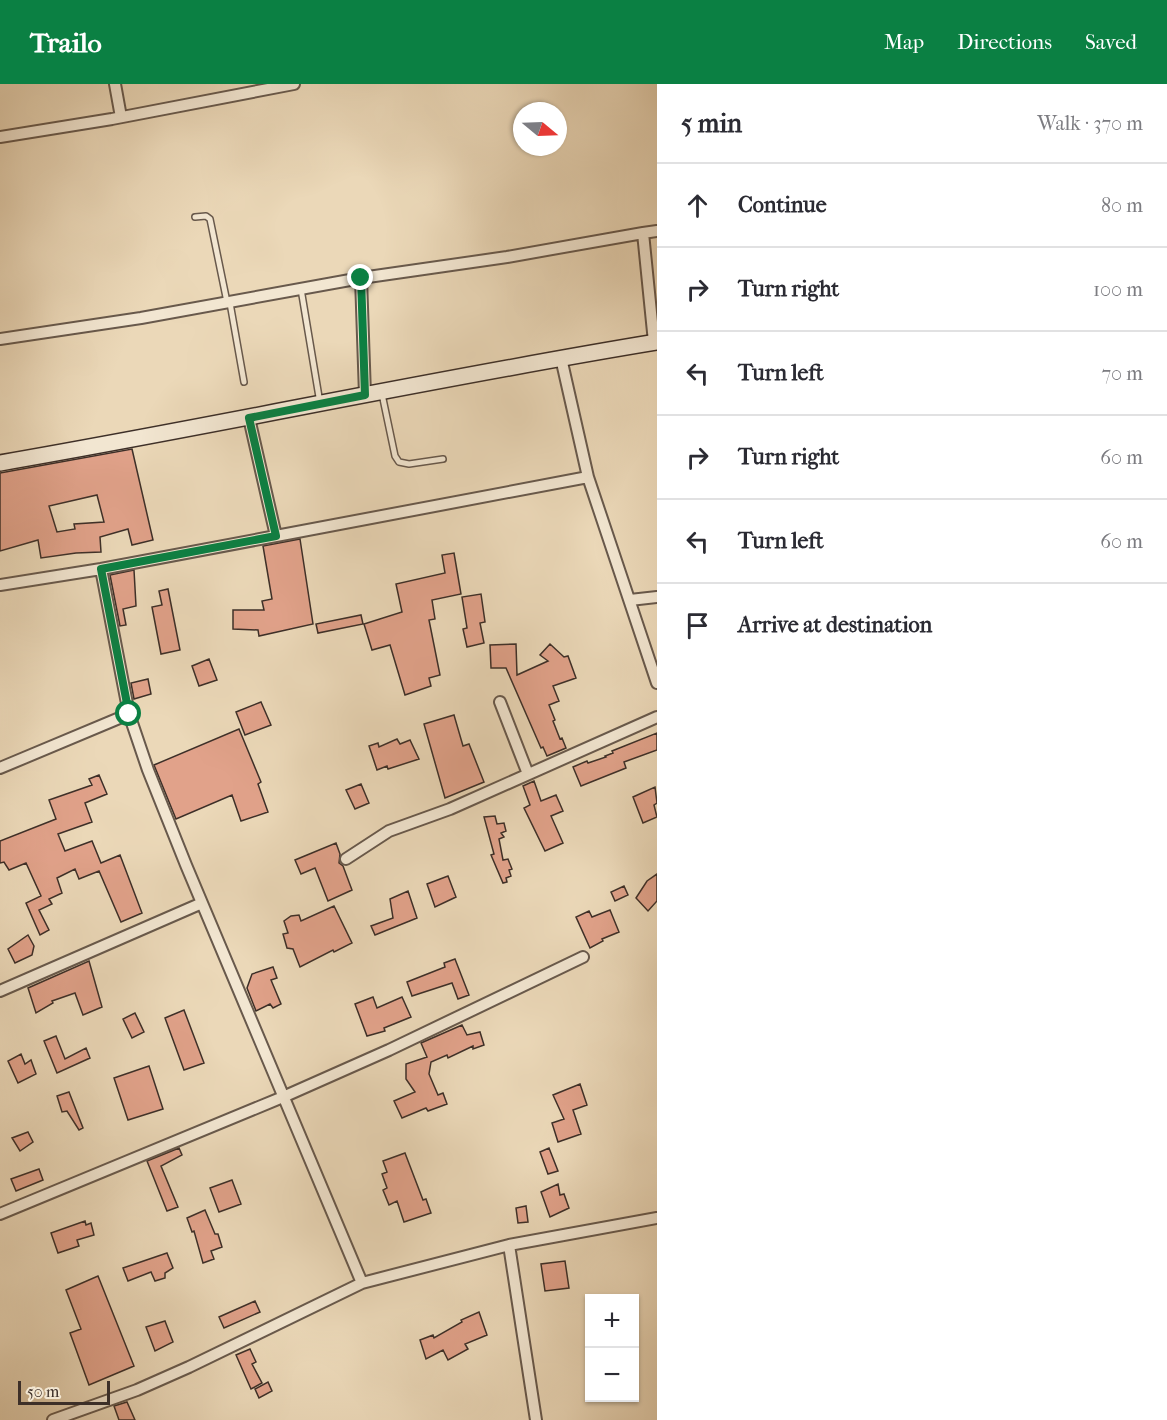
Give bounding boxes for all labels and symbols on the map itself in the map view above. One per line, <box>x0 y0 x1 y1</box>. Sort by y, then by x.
north arrow <box>513 102 567 156</box>
route end <box>347 264 373 290</box>
route start <box>115 700 141 726</box>
scale bar <box>18 1378 110 1406</box>

